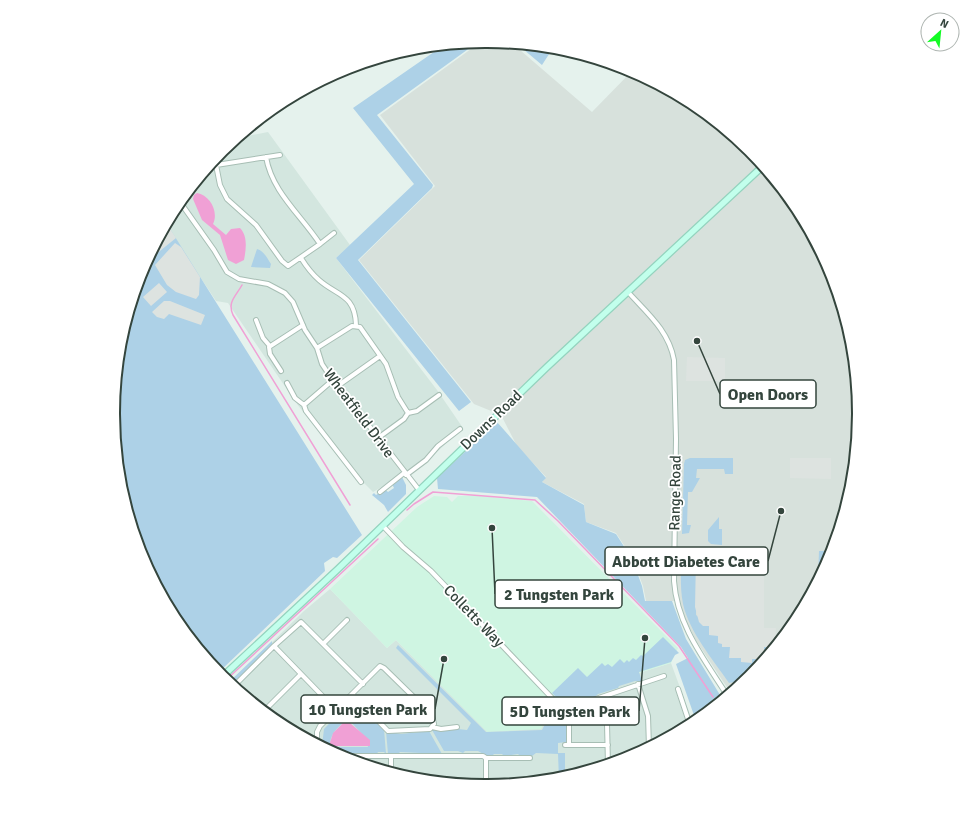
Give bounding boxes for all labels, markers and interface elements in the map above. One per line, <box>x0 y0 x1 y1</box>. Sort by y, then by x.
north arrow <box>920 12 960 52</box>
text: N <box>938 16 951 31</box>
street label: Wheatfield Drive <box>320 365 398 461</box>
callout: Open Doors <box>720 380 816 408</box>
text: Open Doors <box>728 385 808 405</box>
street label: Downs Road <box>457 386 525 454</box>
street label: Range Road <box>665 455 685 531</box>
callout: Abbott Diabetes Care <box>605 547 768 575</box>
text: Abbott Diabetes Care <box>612 552 760 572</box>
callout: 2 Tungsten Park <box>495 580 622 608</box>
street label: Colletts Way <box>440 581 508 651</box>
text: 2 Tungsten Park <box>504 585 615 605</box>
callout: 10 Tungsten Park <box>301 695 435 723</box>
callout: 5D Tungsten Park <box>502 697 639 725</box>
text: 10 Tungsten Park <box>309 700 428 720</box>
text: 5D Tungsten Park <box>510 702 631 722</box>

